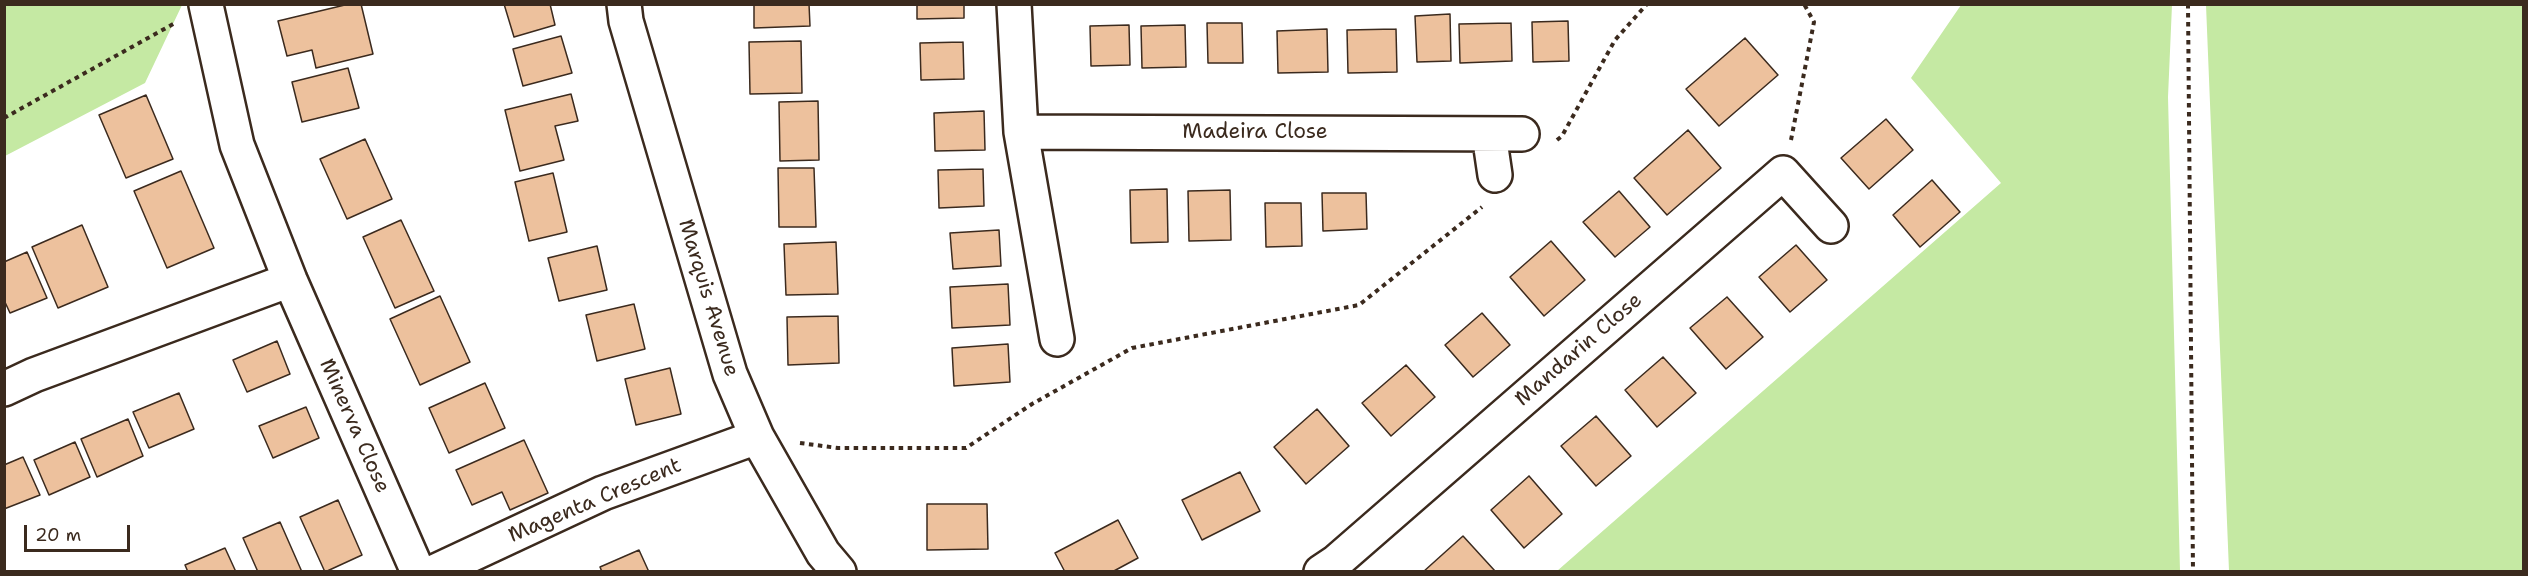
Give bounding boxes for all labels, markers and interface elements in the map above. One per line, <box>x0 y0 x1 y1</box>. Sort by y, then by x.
street label: Madeira Close <box>1182 120 1328 146</box>
street label: Marquis Avenue <box>672 216 744 380</box>
street label: Mandarin Close <box>1510 288 1648 412</box>
street label: Minerva Close <box>313 355 395 497</box>
street label: Magenta Crescent <box>505 453 685 549</box>
scale bar <box>27 513 134 551</box>
text: 20 m <box>35 523 81 547</box>

